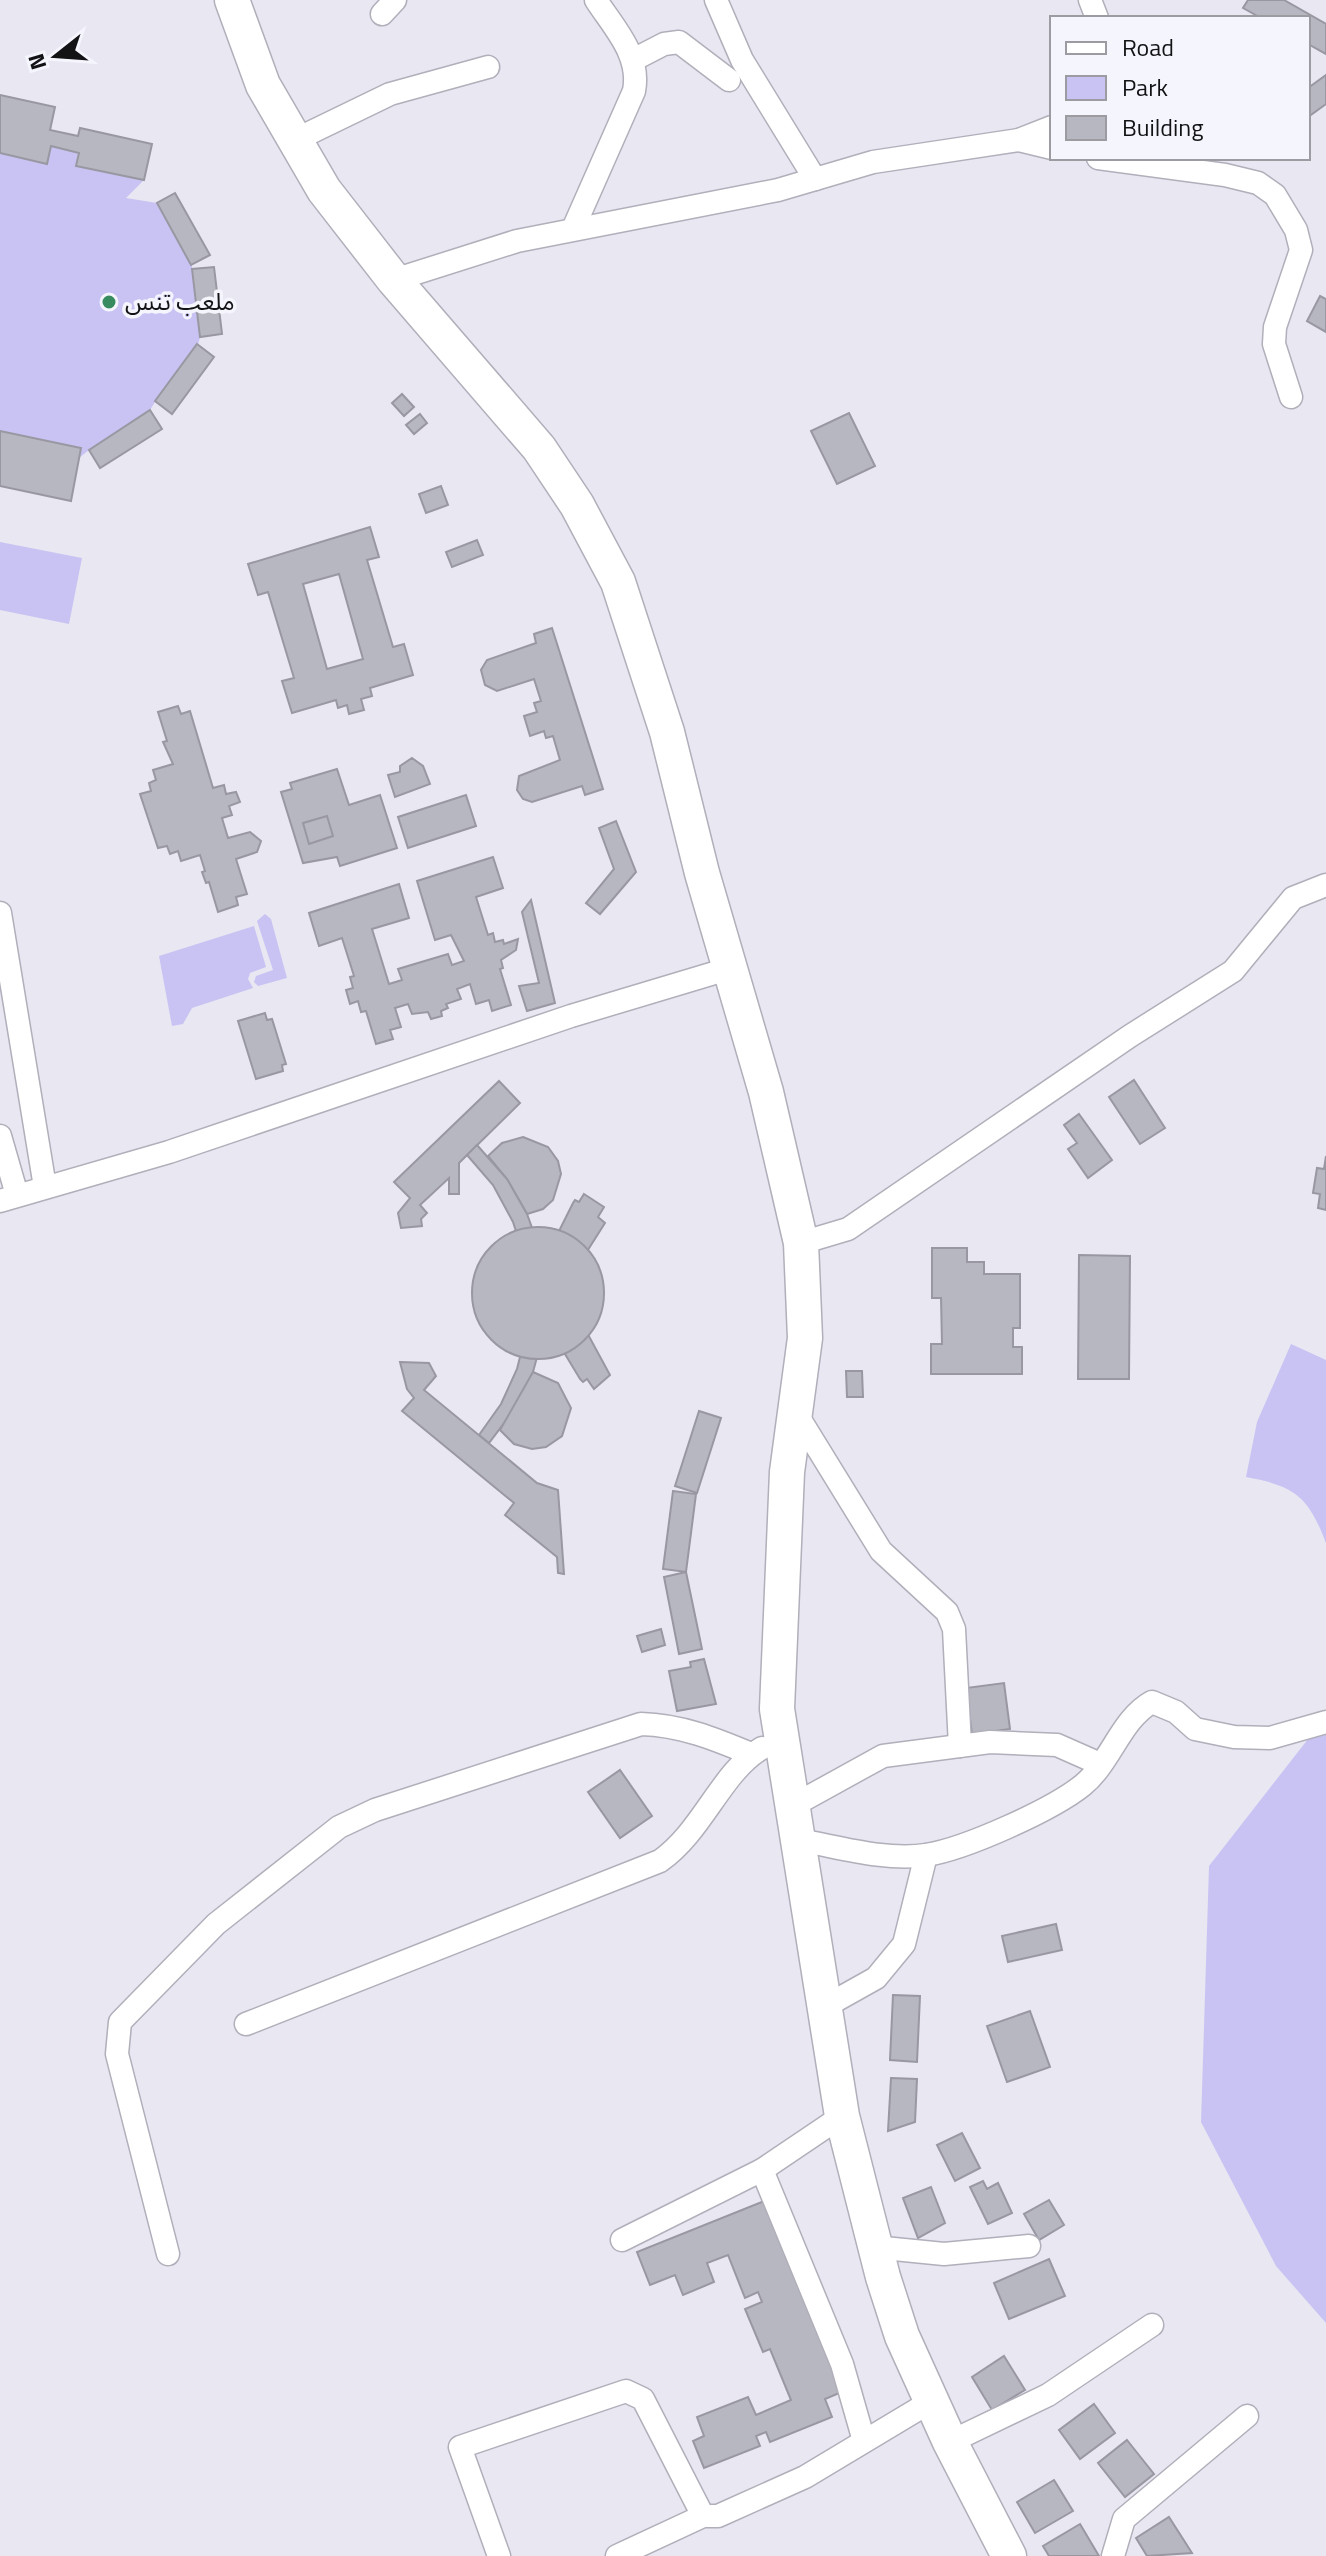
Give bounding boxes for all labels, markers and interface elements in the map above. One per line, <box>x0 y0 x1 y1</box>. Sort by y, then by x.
north arrow <box>16 16 96 96</box>
legend <box>1050 16 1310 160</box>
text: Road <box>1122 29 1174 65</box>
text: N <box>18 50 55 74</box>
text: Park <box>1122 69 1168 105</box>
text: Building <box>1122 109 1204 145</box>
place label: ملعب تنس <box>125 283 235 319</box>
marker: ملعب تنس <box>100 293 118 311</box>

